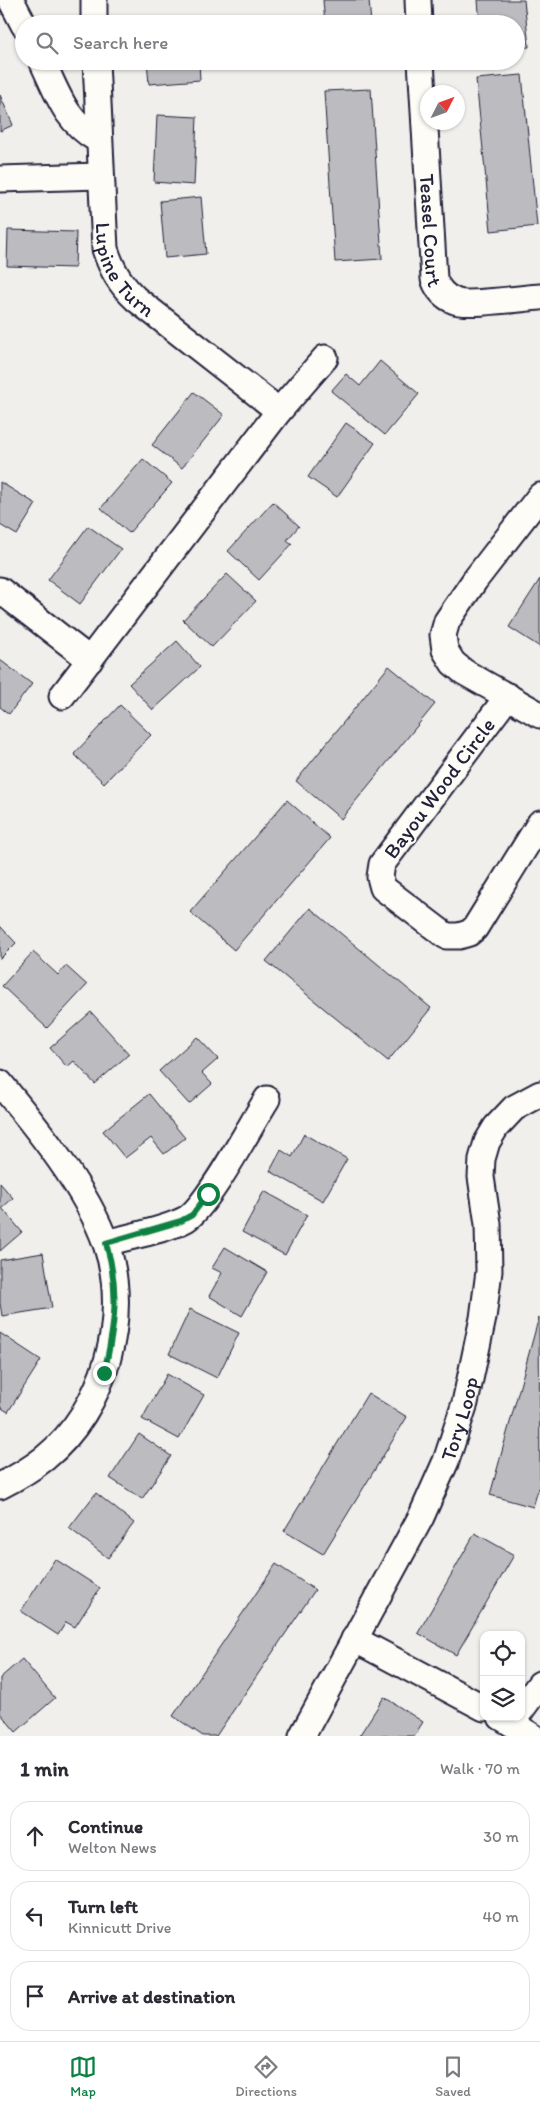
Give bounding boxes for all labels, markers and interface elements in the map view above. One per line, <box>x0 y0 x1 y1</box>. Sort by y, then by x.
search box <box>15 15 525 70</box>
icon: search <box>33 29 61 57</box>
text: Search here <box>73 31 168 54</box>
north arrow <box>420 85 465 130</box>
street label: Teasel Court <box>415 173 448 290</box>
street label: Lupine Turn <box>91 222 160 322</box>
street label: Bayou Wood Circle <box>378 713 500 863</box>
route start <box>197 1183 220 1206</box>
route end <box>93 1362 116 1385</box>
street label: Tory Loop <box>434 1374 483 1464</box>
map controls <box>480 1631 525 1721</box>
button: locate <box>480 1631 525 1676</box>
button: layers <box>480 1676 525 1721</box>
text: 1 min <box>20 1756 69 1781</box>
text: Walk · 70 m <box>440 1759 520 1778</box>
text: Continue <box>68 1815 143 1838</box>
icon: ahead <box>21 1822 49 1850</box>
text: 30 m <box>483 1827 519 1846</box>
text: Welton News <box>68 1838 157 1857</box>
text: Turn left <box>68 1895 138 1918</box>
icon: left <box>21 1902 49 1930</box>
text: 40 m <box>482 1907 519 1926</box>
text: Kinnicutt Drive <box>68 1918 171 1937</box>
icon: arrive <box>21 1982 49 2010</box>
text: Arrive at destination <box>68 1985 235 2008</box>
tab: Map <box>69 2053 97 2100</box>
tab: Directions <box>235 2053 297 2100</box>
tab: Saved <box>435 2053 471 2100</box>

